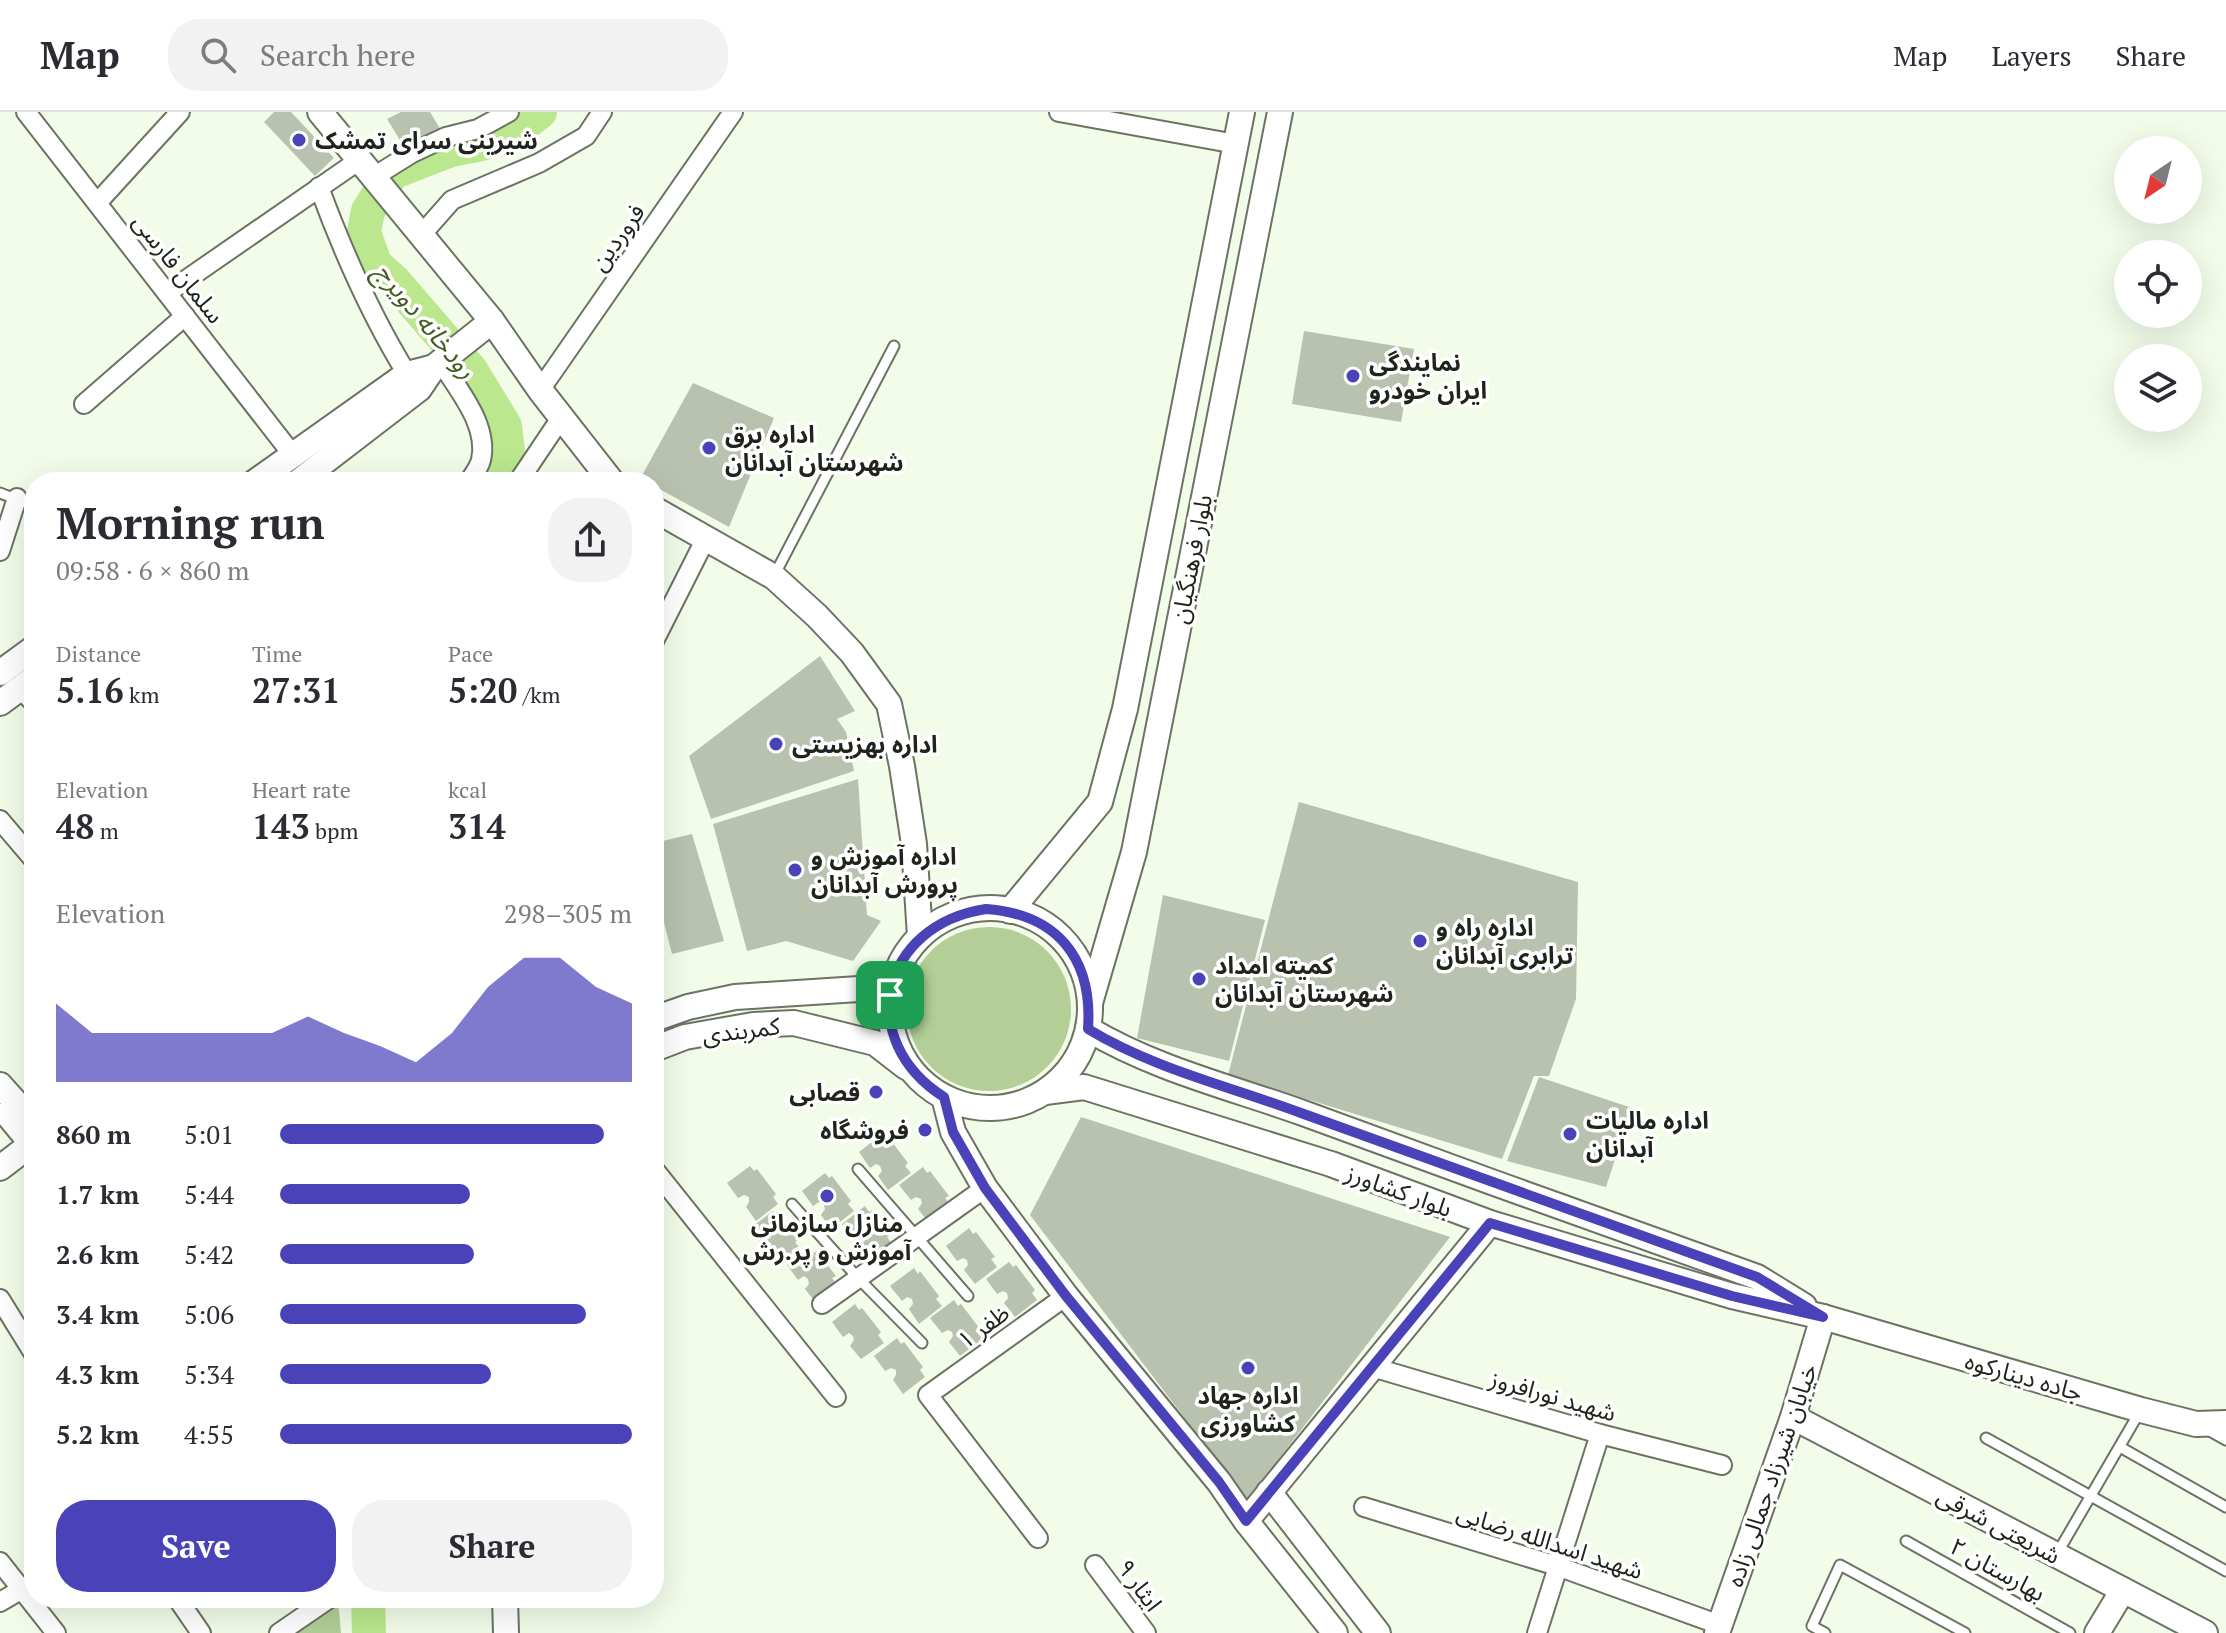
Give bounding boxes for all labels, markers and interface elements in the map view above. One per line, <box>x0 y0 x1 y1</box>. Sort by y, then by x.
search box <box>168 19 728 91</box>
text: Map <box>40 30 120 80</box>
icon: search <box>196 33 240 77</box>
text: Search here <box>260 35 416 75</box>
text: Map <box>1893 37 1947 74</box>
text: Layers <box>1991 37 2072 74</box>
text: Share <box>2116 37 2186 74</box>
place label: شیرینی سرای تمشک <box>315 124 538 156</box>
marker: شیرینی سرای تمشک <box>290 131 308 149</box>
north arrow <box>2114 136 2202 224</box>
map controls <box>2114 136 2202 432</box>
street label: فروردین <box>582 197 652 277</box>
street label: سلمان فارسی <box>126 206 232 330</box>
button: locate <box>2114 240 2202 328</box>
water label: رودخانه دویرج <box>364 254 484 388</box>
button: layers <box>2114 344 2202 432</box>
place label: نمایندگی ایران خودرو <box>1369 346 1487 406</box>
marker: نمایندگی ایران خودرو <box>1344 367 1362 385</box>
place label: اداره برق شهرستان آبدانان <box>725 418 904 478</box>
marker: اداره برق شهرستان آبدانان <box>700 439 718 457</box>
street label: بلوار فرهنگیان <box>1163 492 1219 626</box>
text: Morning run <box>56 493 325 552</box>
button: share <box>548 498 632 582</box>
text: 09:58 · 6 × 860 m <box>56 553 250 587</box>
text: Distance <box>56 639 141 668</box>
text: Time <box>252 639 302 668</box>
text: Pace <box>448 639 493 668</box>
text: 5.16 <box>56 668 124 713</box>
text: 27:31 <box>252 668 341 713</box>
text: 5:20 <box>448 668 517 713</box>
text: km <box>124 680 159 709</box>
text: /km <box>517 680 561 709</box>
place label: اداره بهزیستی <box>792 728 938 760</box>
marker: اداره بهزیستی <box>767 735 785 753</box>
text: Elevation <box>56 775 148 804</box>
text: Heart rate <box>252 775 351 804</box>
text: kcal <box>448 775 487 804</box>
text: 48 <box>56 804 94 849</box>
text: 143 <box>252 804 310 849</box>
text: 314 <box>448 804 506 849</box>
text: m <box>94 816 119 845</box>
text: bpm <box>310 816 358 845</box>
place label: اداره آموزش و پرورش آبدانان <box>811 840 958 901</box>
marker: اداره آموزش و پرورش آبدانان <box>786 861 804 879</box>
text: Elevation <box>56 896 165 930</box>
text: 298–305 m <box>504 896 632 930</box>
place label: اداره راه و ترابری آبدانان <box>1436 911 1574 971</box>
marker: اداره راه و ترابری آبدانان <box>1411 932 1429 950</box>
place label: کمیته امداد شهرستان آبدانان <box>1215 949 1394 1009</box>
pin <box>856 961 924 1029</box>
marker: کمیته امداد شهرستان آبدانان <box>1190 970 1208 988</box>
icon: arrive <box>868 973 912 1017</box>
street label: کمربندی <box>700 1009 783 1051</box>
place label: قصابی <box>789 1076 860 1108</box>
marker: قصابی <box>867 1083 885 1101</box>
place label: اداره مالیات آبدانان <box>1586 1104 1709 1164</box>
place label: فروشگاه <box>820 1114 909 1146</box>
text: 860 m <box>56 1117 131 1151</box>
text: 5:01 <box>184 1117 234 1151</box>
marker: فروشگاه <box>916 1121 934 1139</box>
marker: اداره مالیات آبدانان <box>1561 1125 1579 1143</box>
street label: بلوار کشاورز <box>1340 1156 1457 1224</box>
text: 1.7 km <box>56 1177 139 1211</box>
text: 5:44 <box>184 1177 234 1211</box>
marker: منازل سازمانی آموزش و پر.رش <box>818 1187 836 1205</box>
place label: منازل سازمانی آموزش و پر.رش <box>743 1207 912 1268</box>
text: 2.6 km <box>56 1237 139 1271</box>
text: 5:42 <box>184 1237 234 1271</box>
street label: ظفر ۱ <box>950 1296 1016 1356</box>
text: 3.4 km <box>56 1297 139 1331</box>
text: 5:06 <box>184 1297 234 1331</box>
street label: جاده دینارکوه <box>1962 1344 2086 1408</box>
text: 4.3 km <box>56 1357 139 1391</box>
text: 5:34 <box>184 1357 234 1391</box>
marker: اداره جهاد کشاورزی <box>1239 1359 1257 1377</box>
street label: خیابان شیرزاد جمالی زاده <box>1718 1359 1824 1591</box>
street label: شهید نورافروز <box>1485 1361 1620 1428</box>
place label: اداره جهاد کشاورزی <box>1198 1379 1299 1439</box>
text: 5.2 km <box>56 1417 139 1451</box>
text: 4:55 <box>184 1417 234 1451</box>
street label: شریعتی شرقی <box>1932 1479 2066 1571</box>
street label: شهید اسدالله رضایی <box>1453 1496 1647 1586</box>
button: Save <box>56 1500 336 1592</box>
button: Share <box>352 1500 632 1592</box>
street label: بهارستان ۲ <box>1945 1530 2051 1608</box>
street label: ایثار ۹ <box>1110 1552 1170 1618</box>

